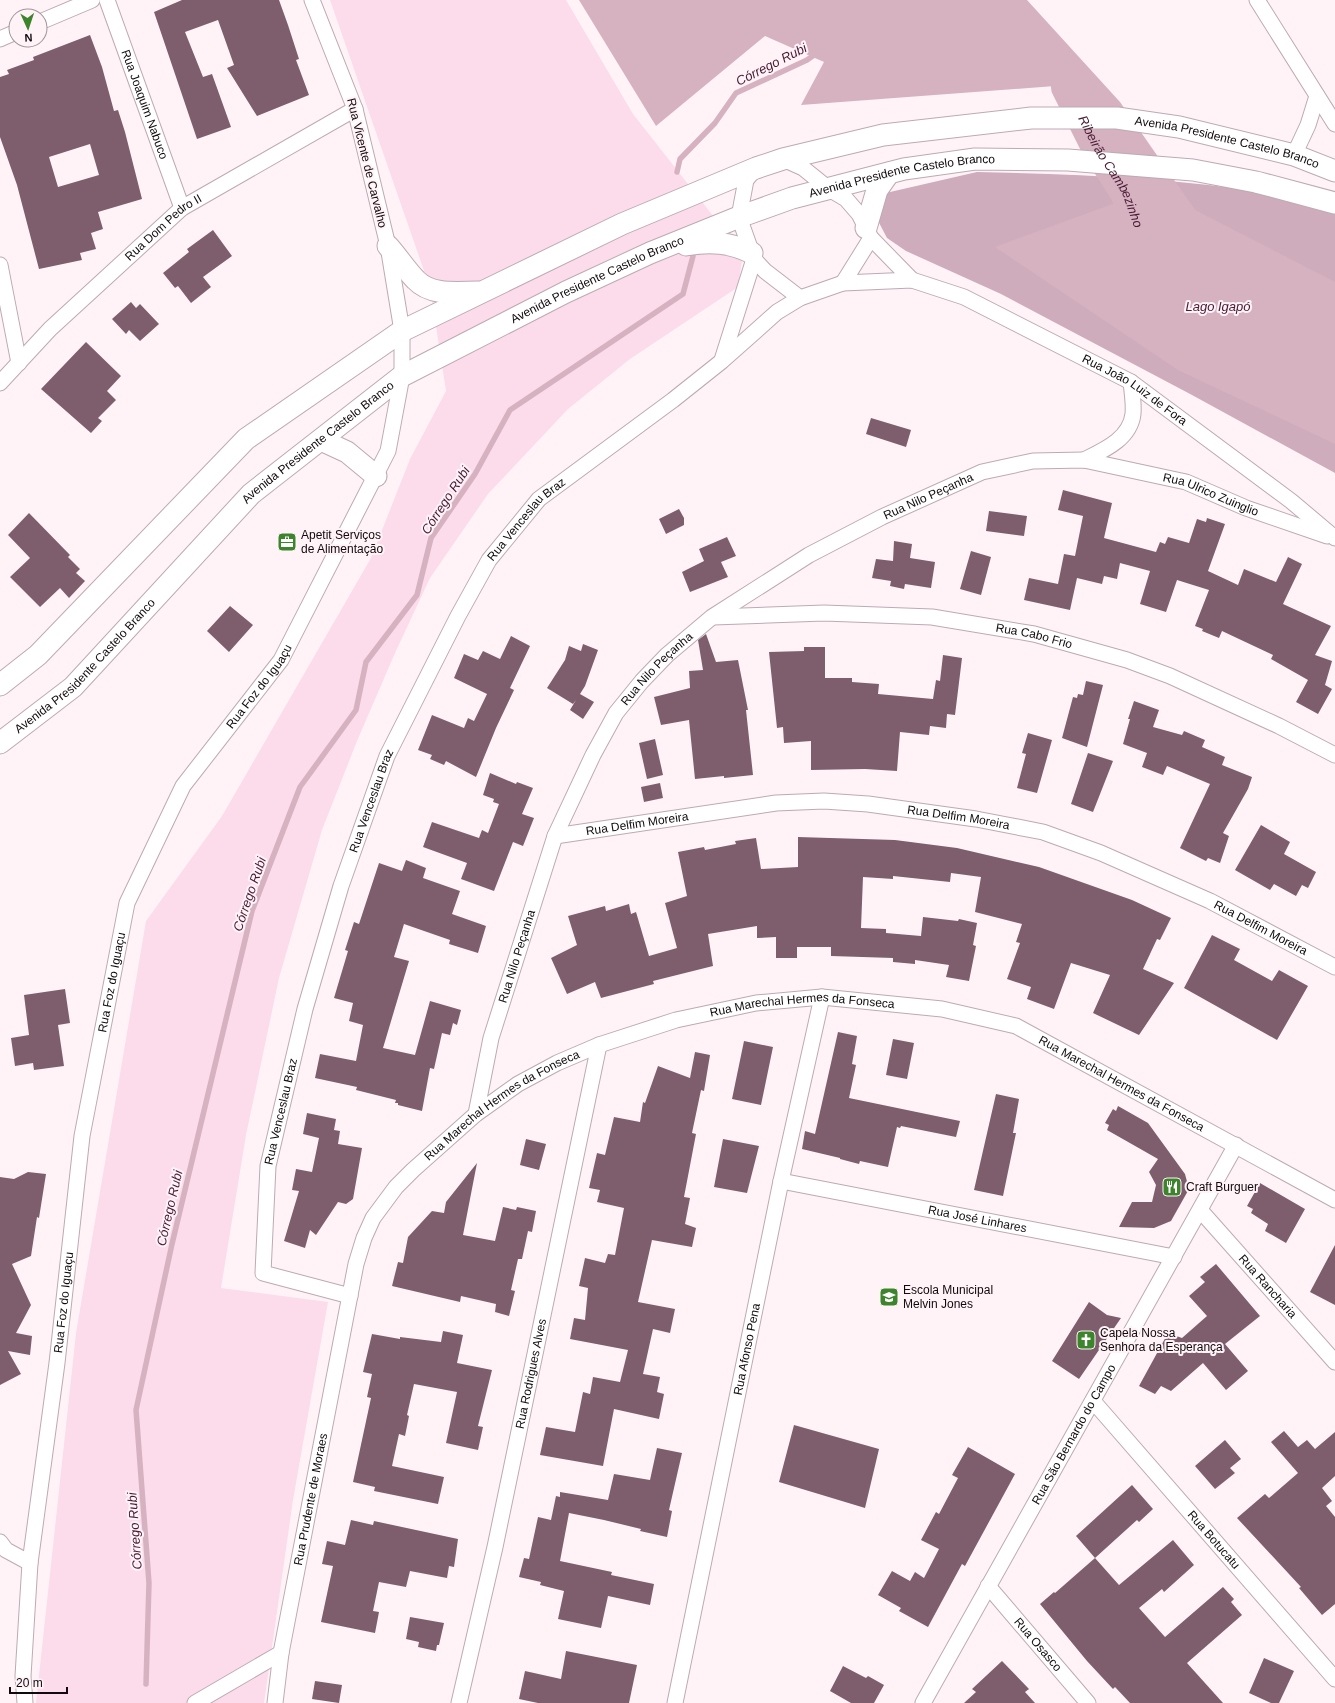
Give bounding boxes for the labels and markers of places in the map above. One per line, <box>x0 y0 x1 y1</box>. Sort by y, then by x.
place label: Apetit Serviços de Alimentação <box>301 528 383 556</box>
office icon: Apetit Serviços de Alimentação <box>276 531 298 553</box>
restaurant icon: Craft Burguer <box>1161 1176 1183 1198</box>
place label: Craft Burguer <box>1186 1180 1258 1194</box>
place label: Escola Municipal Melvin Jones <box>903 1283 993 1311</box>
school or university icon: Escola Municipal Melvin Jones <box>878 1286 900 1308</box>
place label: Capela Nossa Senhora da Esperança <box>1100 1326 1223 1354</box>
church icon: Capela Nossa Senhora da Esperança <box>1075 1329 1097 1351</box>

